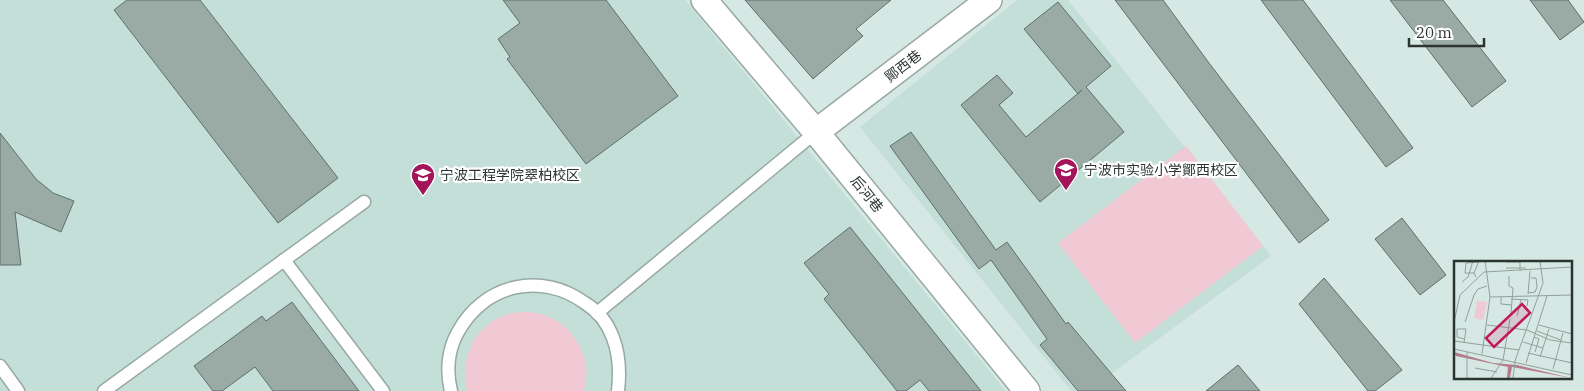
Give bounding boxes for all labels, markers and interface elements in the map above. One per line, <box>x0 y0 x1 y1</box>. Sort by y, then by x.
scale bar <box>1409 15 1484 47</box>
text: 20 m <box>1416 23 1452 42</box>
street label: 鄮西巷 <box>881 46 925 86</box>
school or university icon: 宁波市实验小学鄮西校区 <box>1053 157 1079 191</box>
place label: 宁波市实验小学鄮西校区 <box>1084 161 1238 179</box>
school or university icon: 宁波工程学院翠柏校区 <box>410 162 436 196</box>
place label: 宁波工程学院翠柏校区 <box>440 166 580 184</box>
street label: 后河巷 <box>847 172 887 216</box>
inset map <box>1454 261 1572 378</box>

